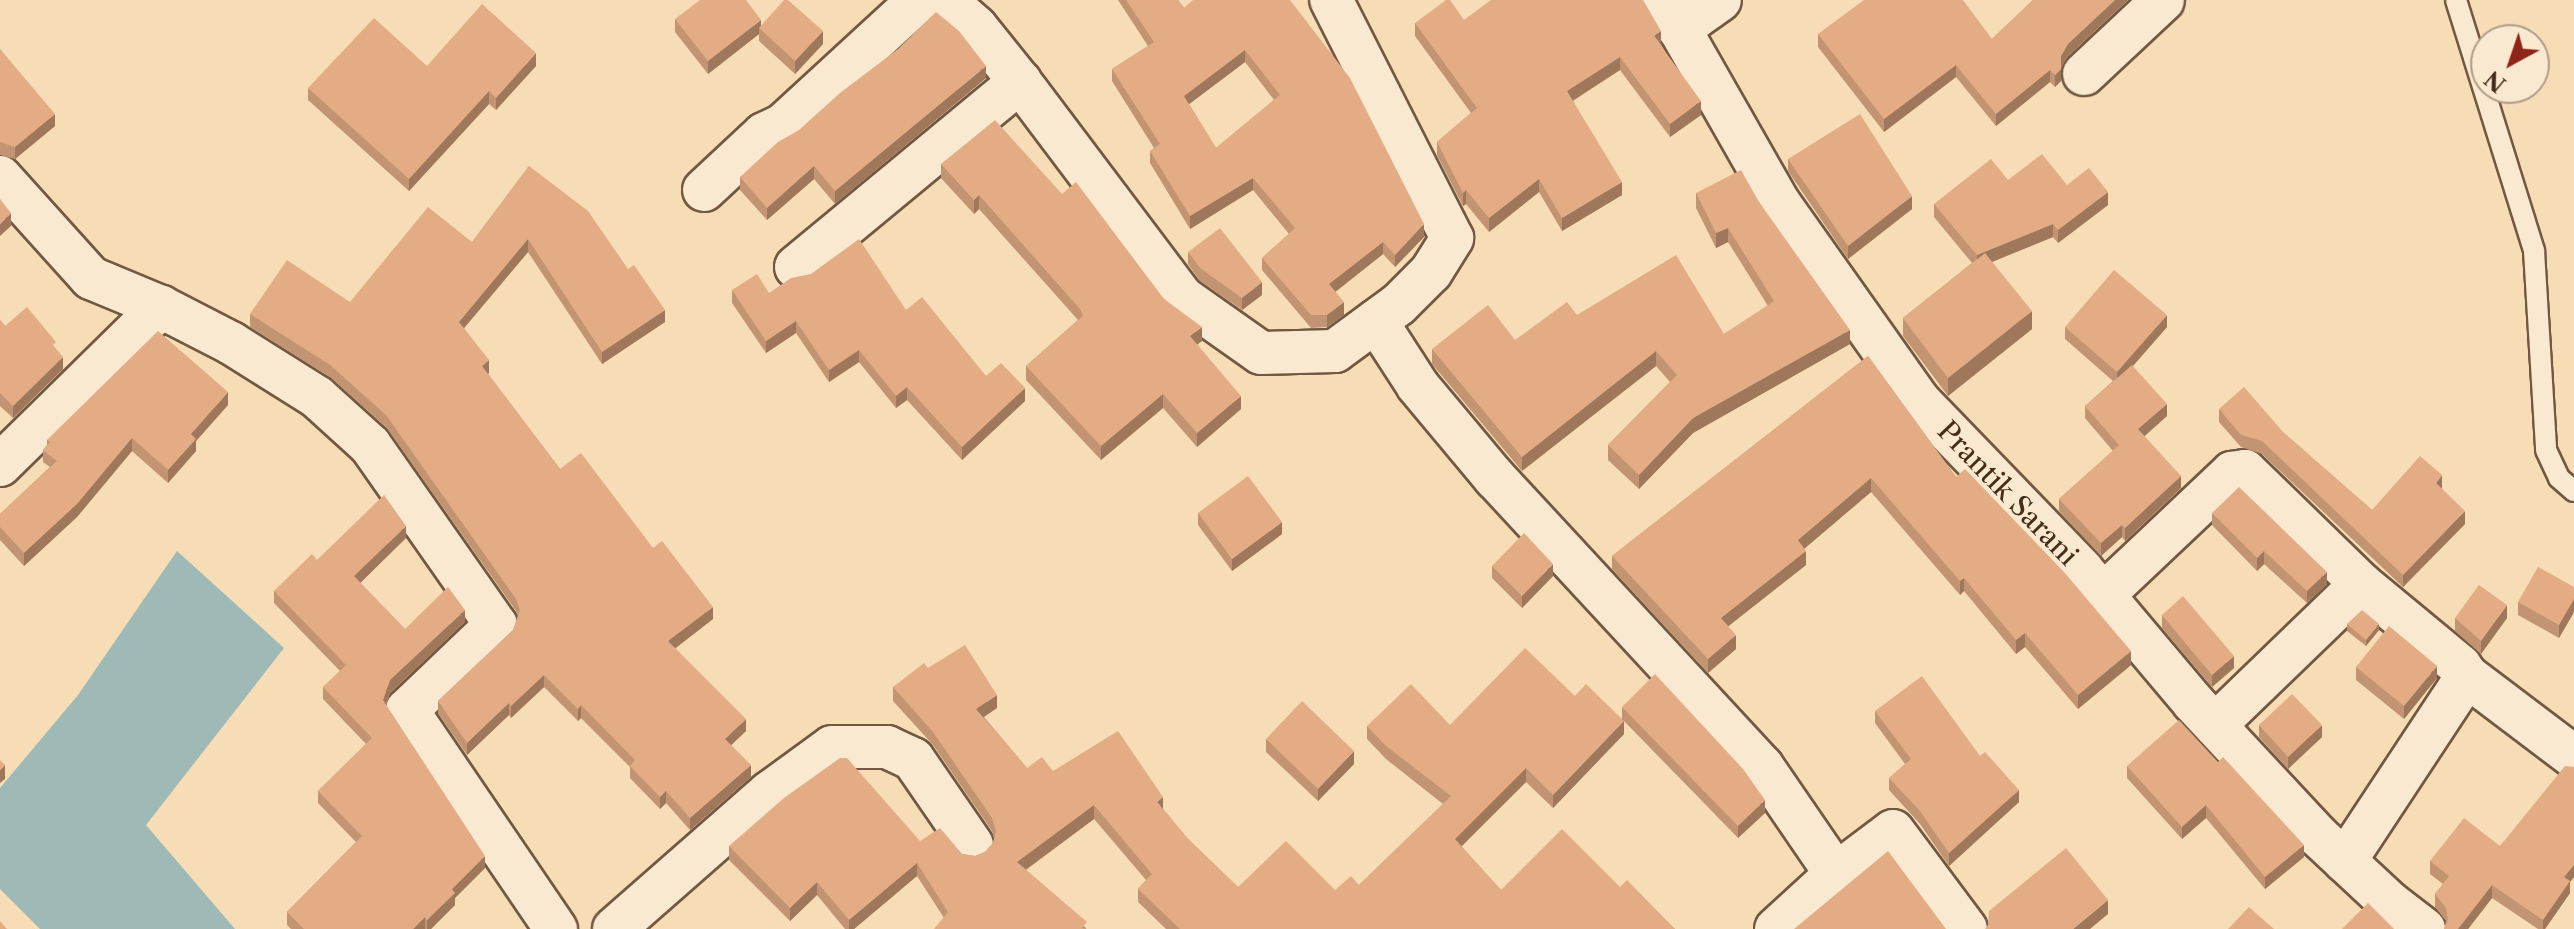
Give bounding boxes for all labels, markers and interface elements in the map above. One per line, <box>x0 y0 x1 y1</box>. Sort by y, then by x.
north arrow <box>2470 24 2550 104</box>
text: N <box>2480 65 2512 98</box>
street label: Prantik Sarani <box>1930 414 2086 572</box>

